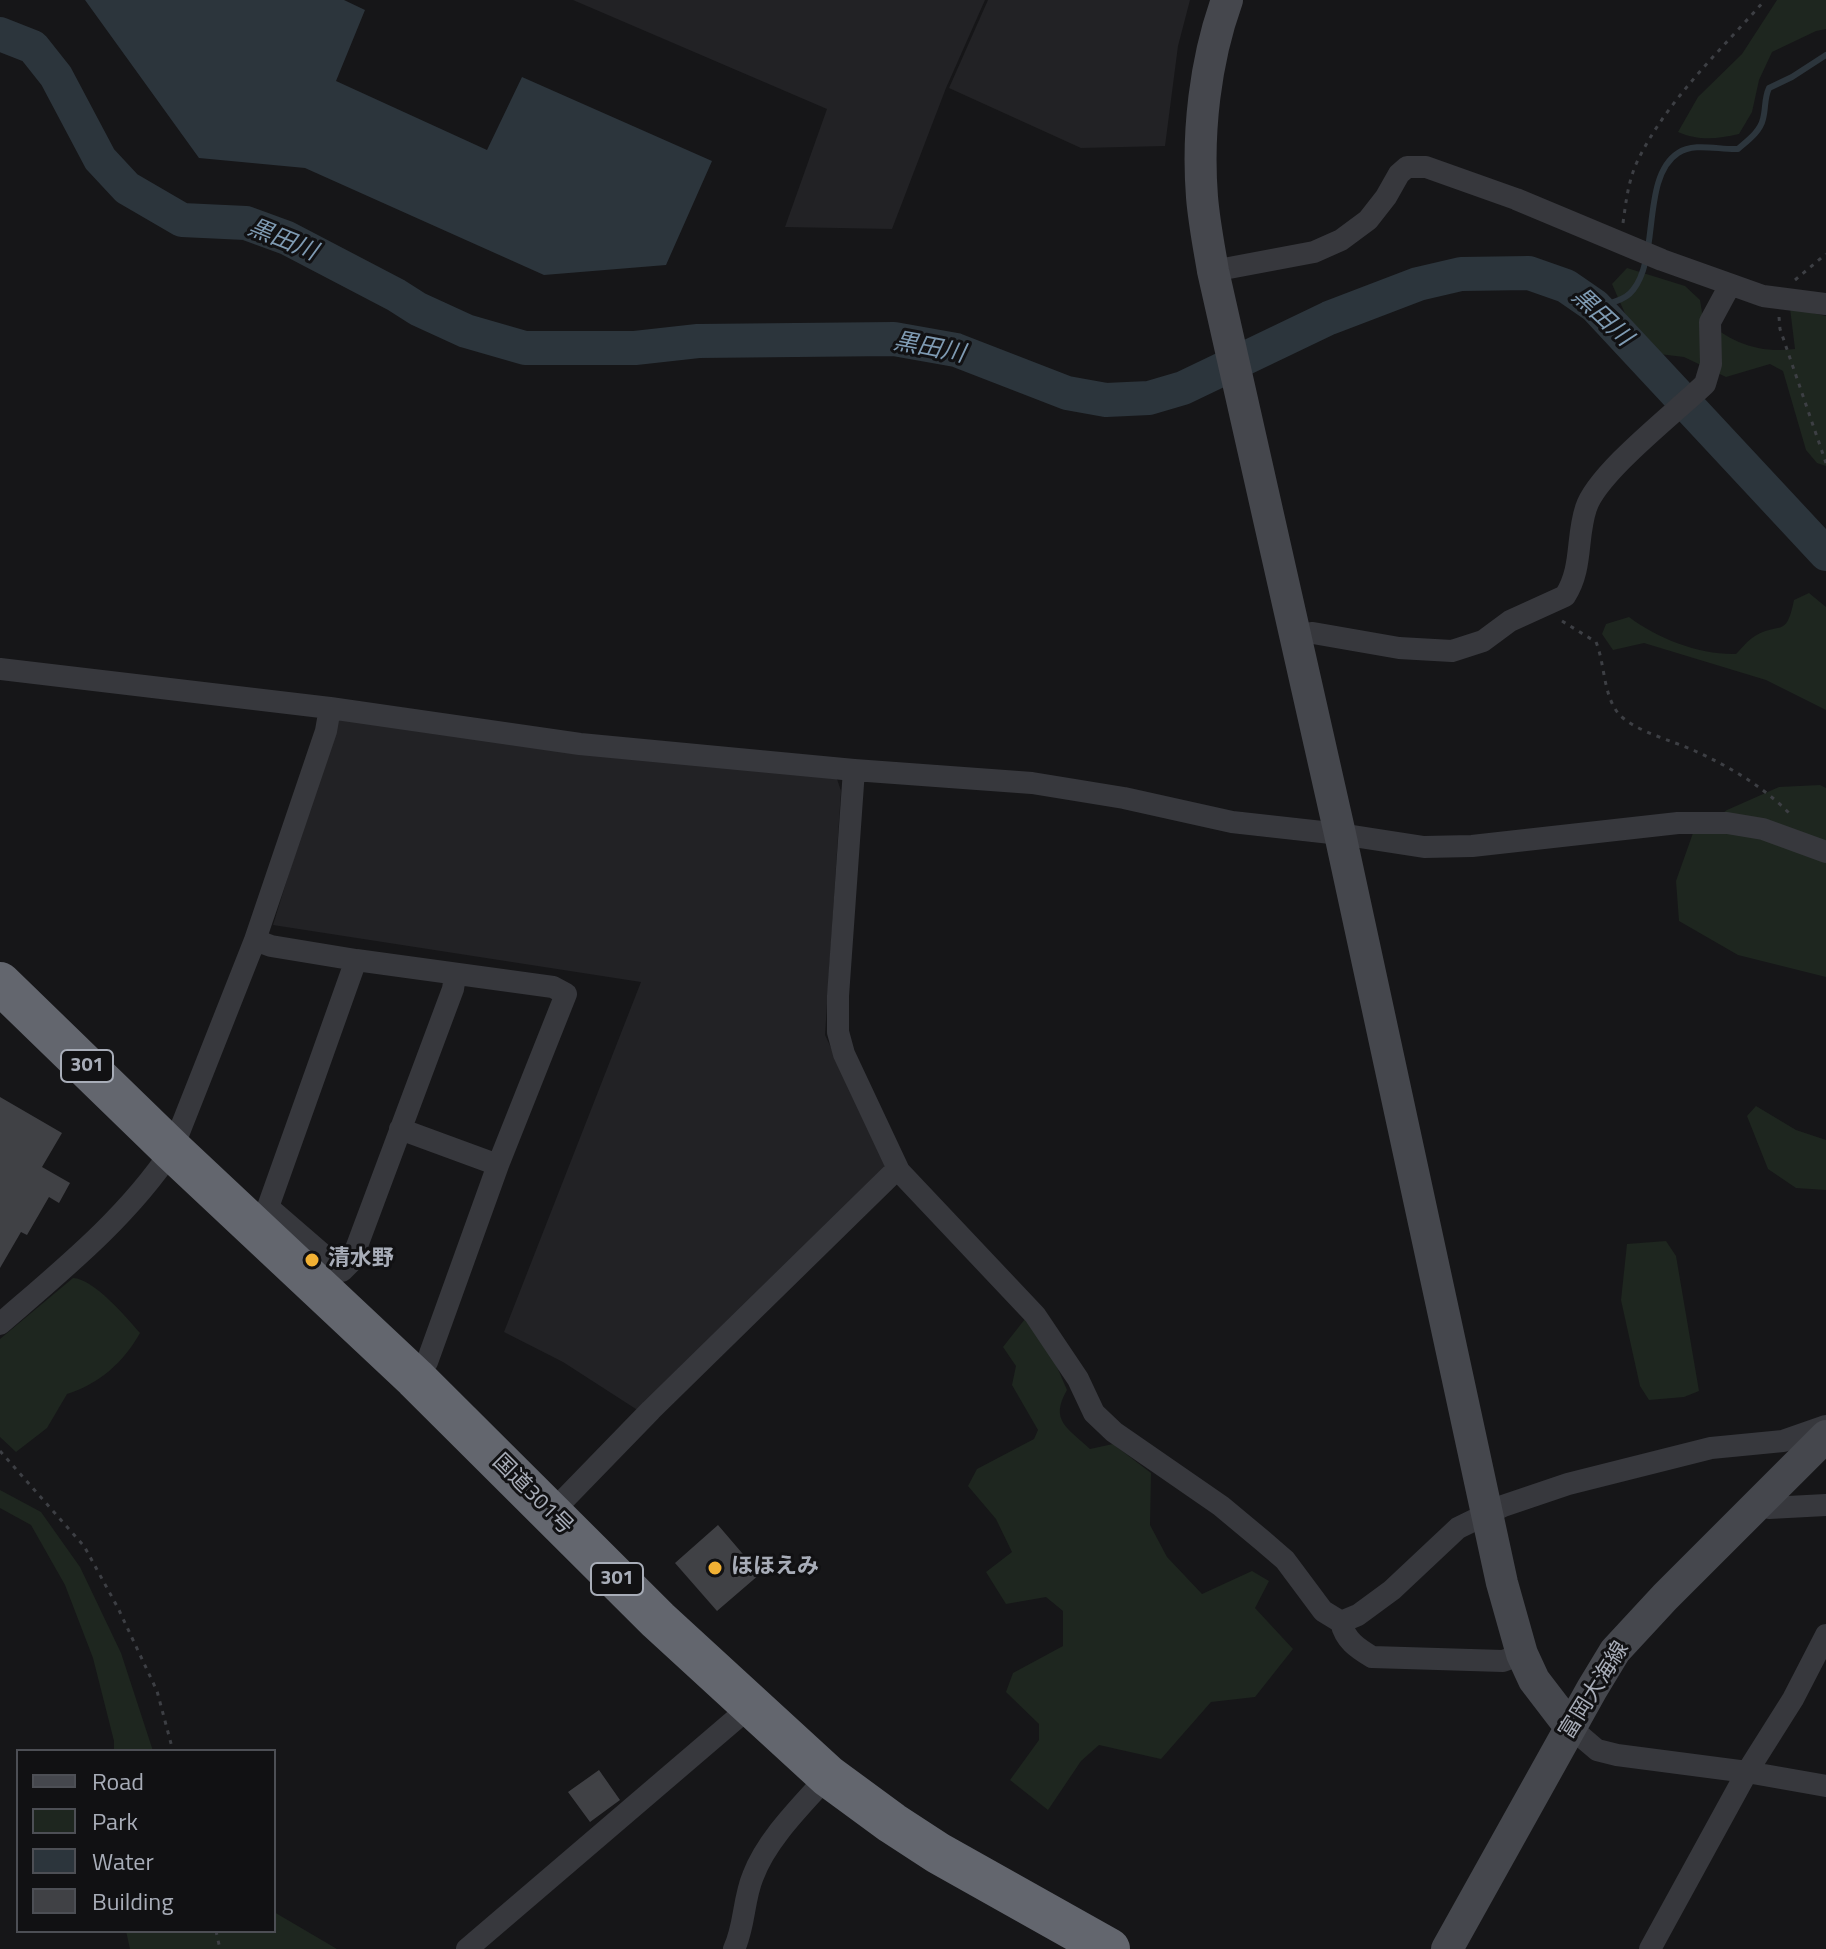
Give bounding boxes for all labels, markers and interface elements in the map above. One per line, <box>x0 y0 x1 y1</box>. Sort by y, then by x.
water label: 黒田川 <box>243 214 321 268</box>
water label: 黒田川 <box>1565 283 1637 353</box>
water label: 黒田川 <box>891 328 967 370</box>
road number: 301 <box>61 1050 113 1082</box>
place label: 清水野 <box>328 1247 394 1273</box>
marker: 清水野 <box>303 1251 321 1269</box>
street label: 国道301号 <box>486 1449 578 1541</box>
place label: ほほえみ <box>731 1555 819 1581</box>
marker: ほほえみ <box>706 1559 724 1577</box>
road number: 301 <box>591 1563 643 1595</box>
street label: 富岡大海線 <box>1555 1637 1635 1745</box>
legend <box>16 1749 276 1933</box>
text: Road <box>92 1763 144 1799</box>
text: Park <box>92 1803 138 1839</box>
text: Water <box>92 1843 154 1879</box>
text: Building <box>92 1883 174 1919</box>

